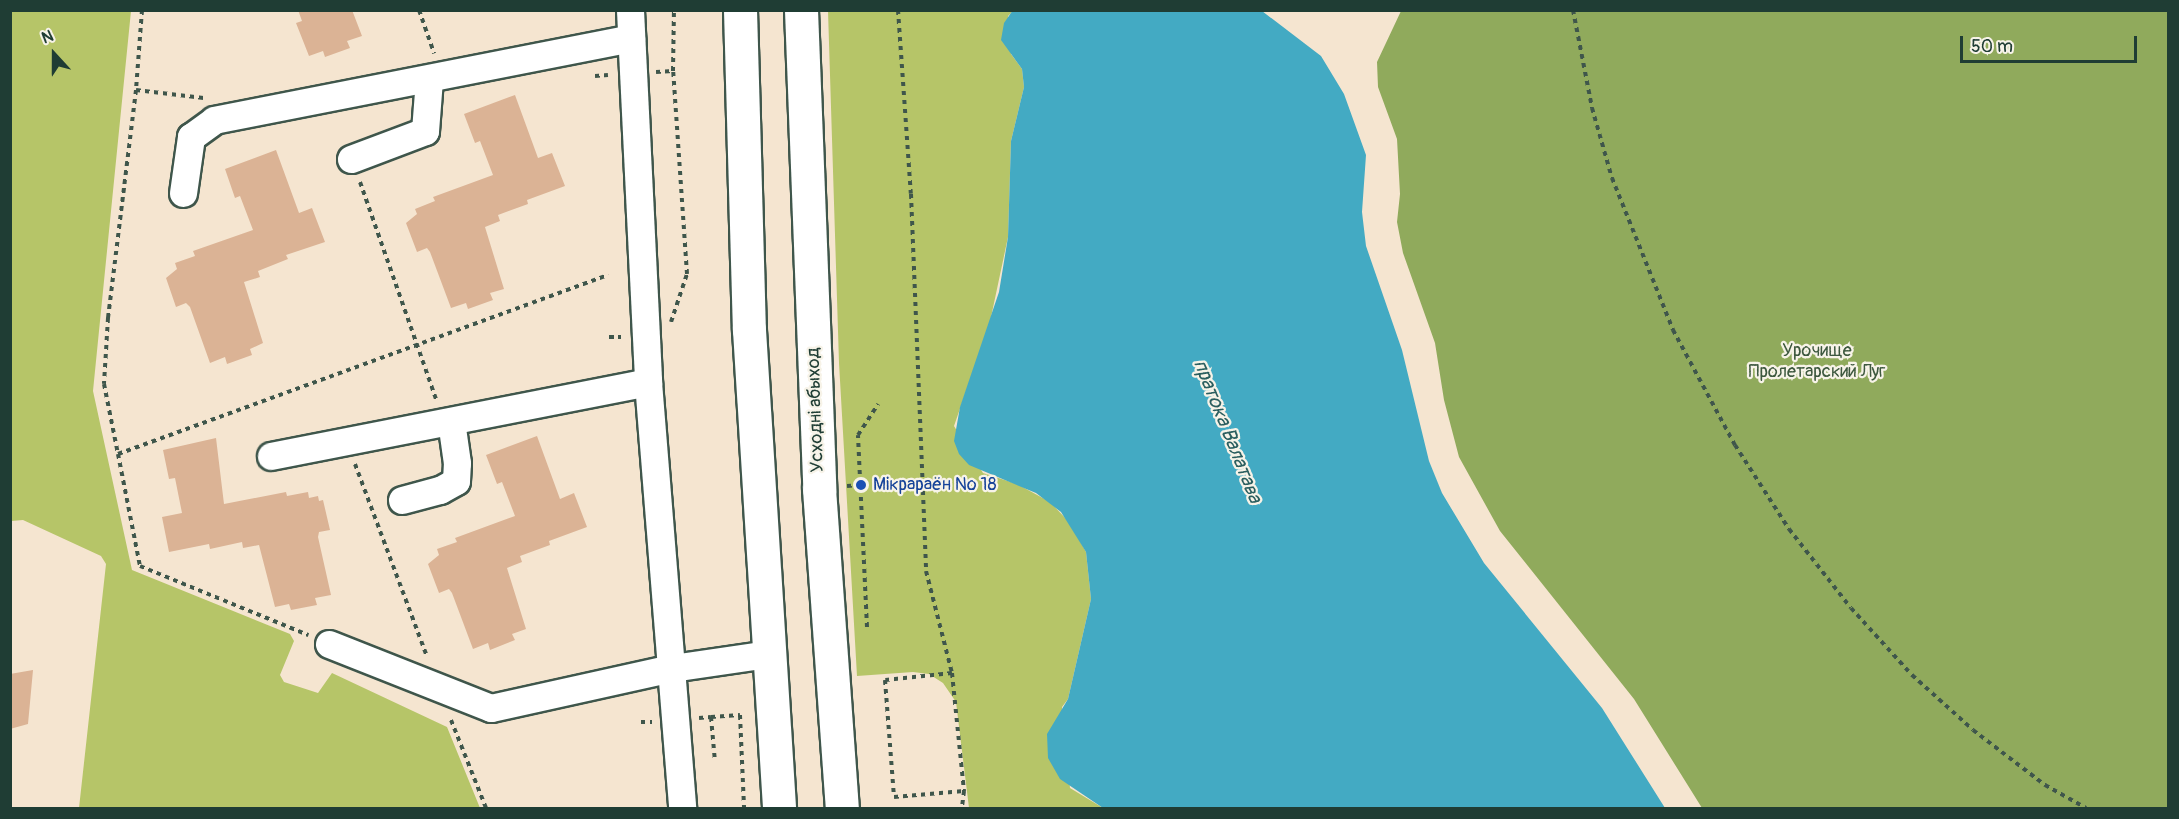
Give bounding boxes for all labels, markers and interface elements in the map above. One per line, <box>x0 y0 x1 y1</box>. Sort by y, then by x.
north arrow <box>24 24 84 84</box>
scale bar <box>1963 24 2140 62</box>
text: N <box>39 26 56 48</box>
text: 50 m <box>1971 35 2013 58</box>
park label: Урочище Пролетарский Луг <box>1749 341 1885 384</box>
street label: Усходні абыход <box>803 347 829 473</box>
water label: пратока Валатава <box>1188 356 1268 506</box>
place label: Мікрараён № 18 <box>873 474 997 496</box>
marker: Мікрараён № 18 <box>854 478 868 492</box>

